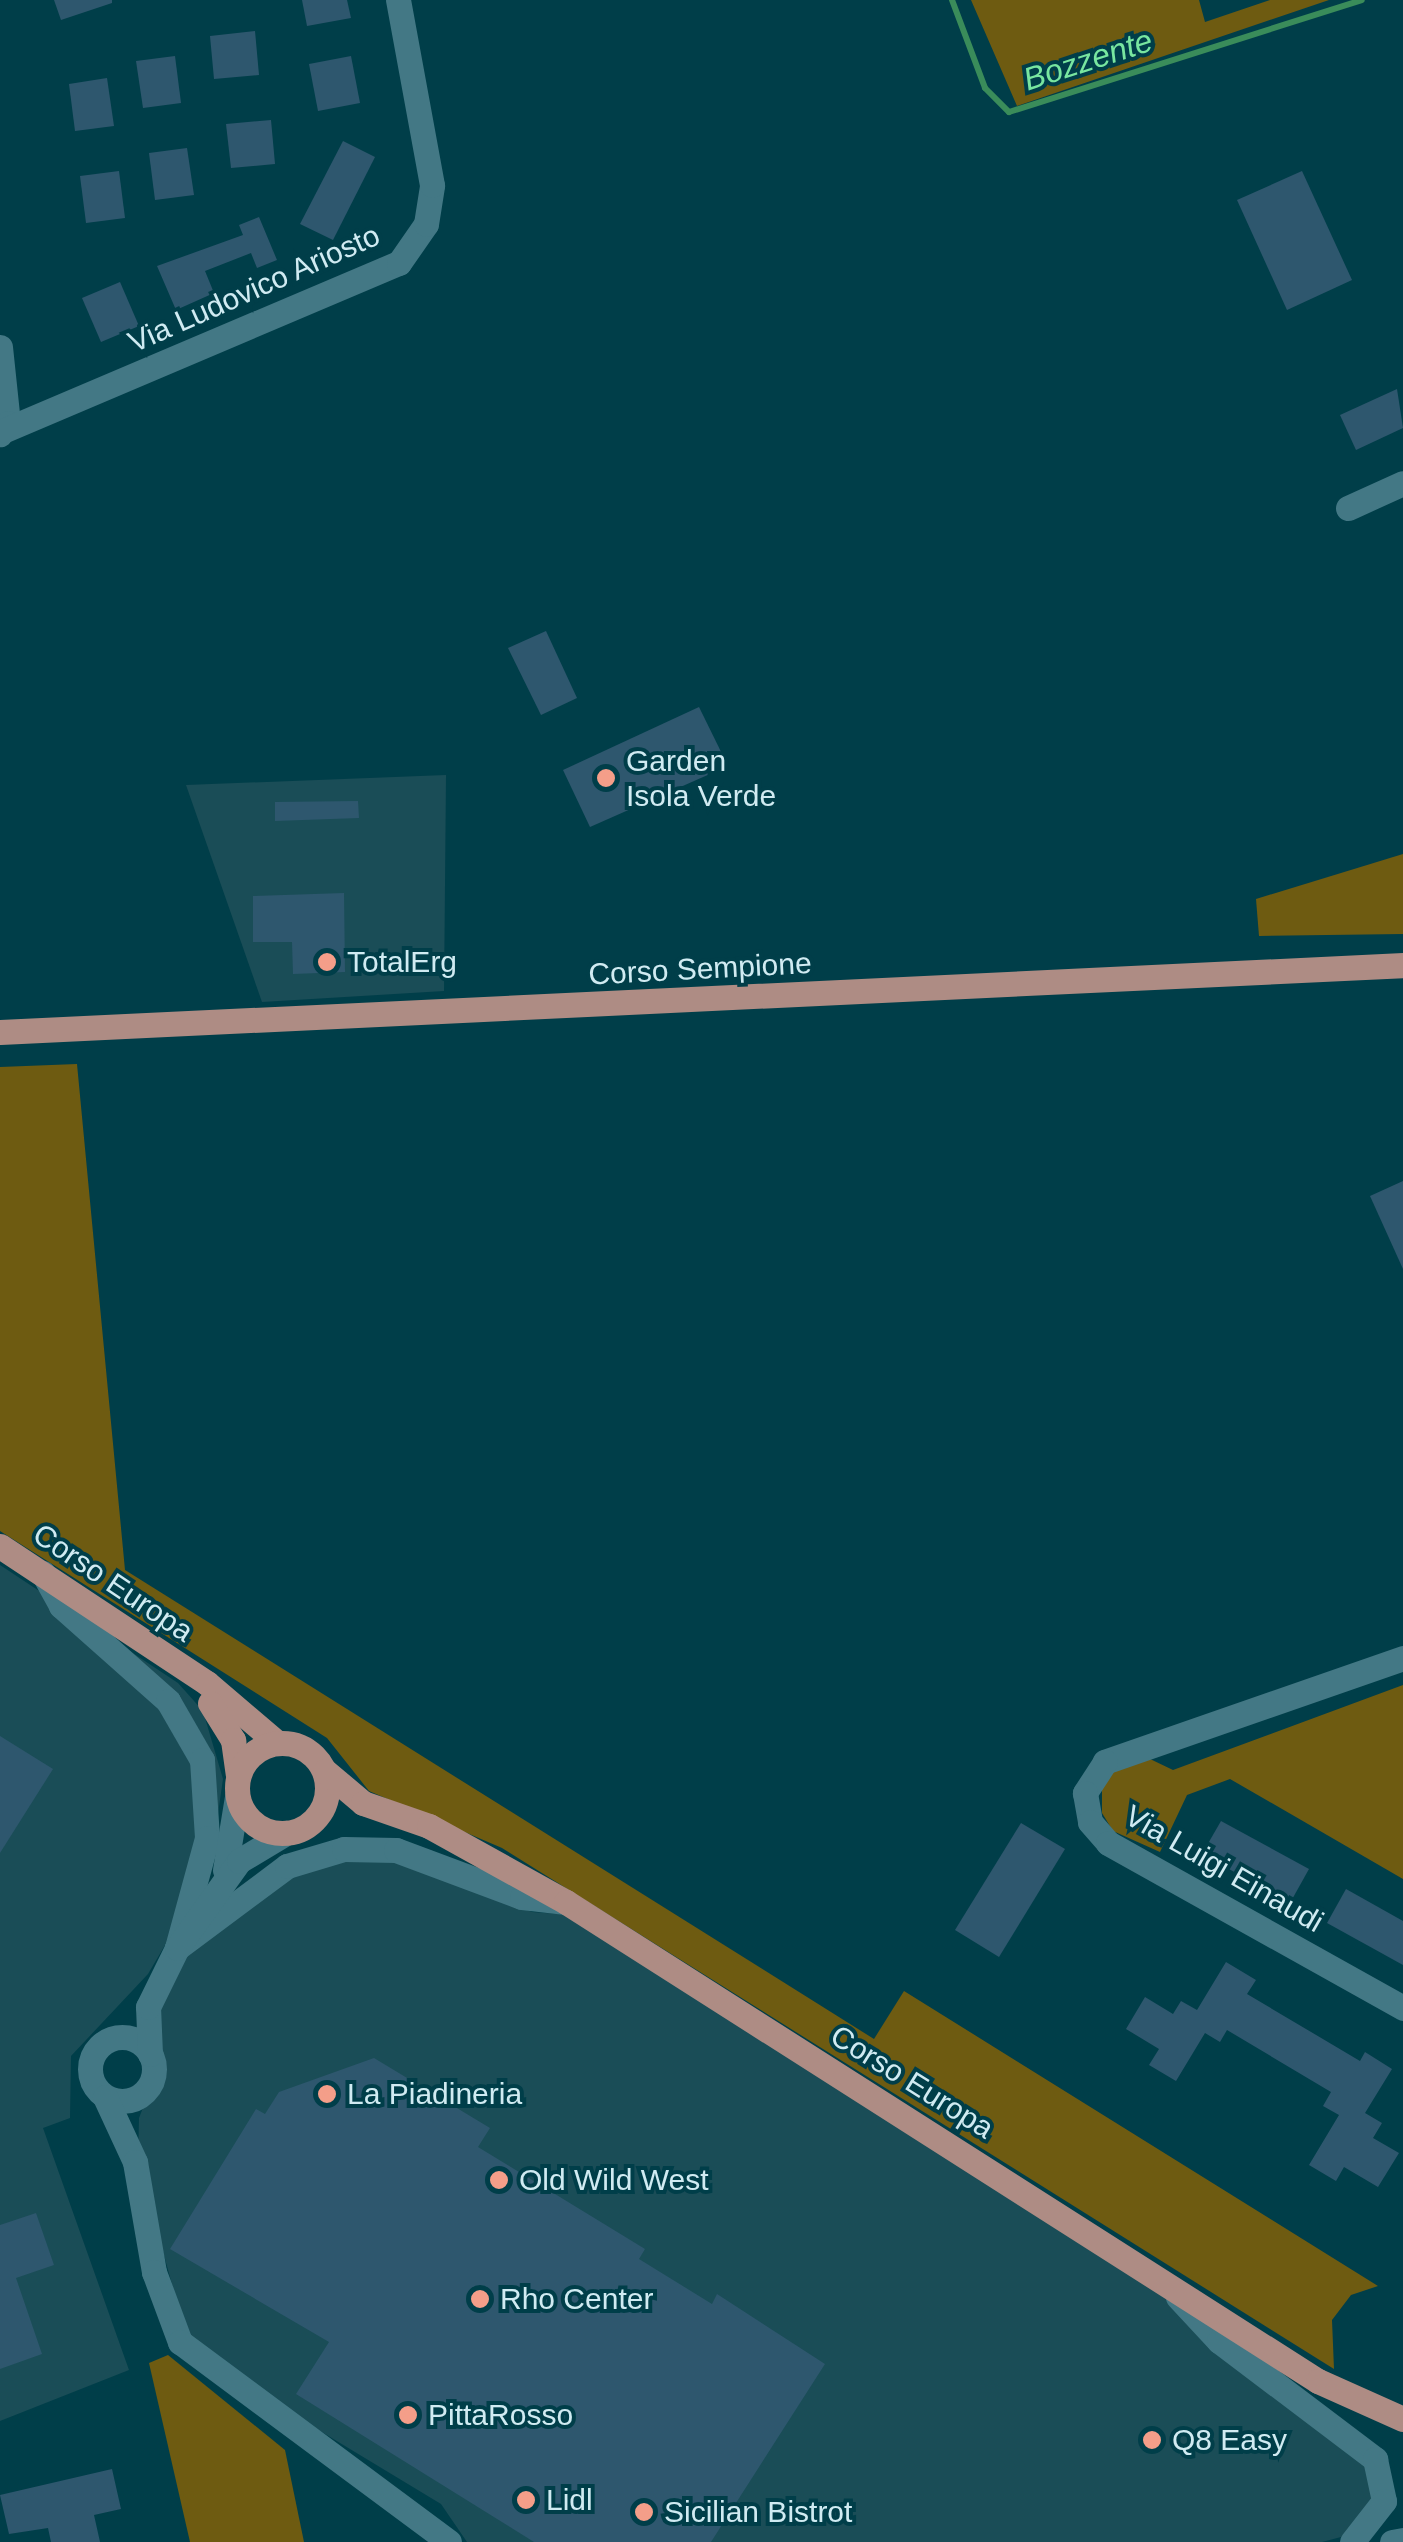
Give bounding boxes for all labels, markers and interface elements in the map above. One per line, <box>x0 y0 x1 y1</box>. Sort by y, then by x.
water label: Bozzente <box>1019 21 1157 99</box>
street label: Via Ludovico Ariosto <box>122 217 386 361</box>
place label: Garden Isola Verde <box>626 743 776 814</box>
marker: Garden Isola Verde <box>595 767 617 789</box>
place label: TotalErg <box>347 944 457 980</box>
street label: Corso Sempione <box>587 945 813 993</box>
marker: TotalErg <box>316 951 338 973</box>
street label: Corso Europa <box>26 1516 200 1650</box>
street label: Via Luigi Einaudi <box>1118 1798 1330 1940</box>
street label: Corso Europa <box>824 2018 1000 2146</box>
place label: La Piadineria <box>347 2076 522 2112</box>
marker: La Piadineria <box>316 2083 338 2105</box>
place label: Old Wild West <box>519 2162 708 2198</box>
marker: Old Wild West <box>488 2169 510 2191</box>
place label: Rho Center <box>500 2281 653 2317</box>
marker: Rho Center <box>469 2288 491 2310</box>
place label: PittaRosso <box>428 2397 573 2433</box>
marker: PittaRosso <box>397 2404 419 2426</box>
place label: Q8 Easy <box>1172 2422 1287 2458</box>
marker: Q8 Easy <box>1141 2429 1163 2451</box>
place label: Lidl <box>546 2482 593 2518</box>
marker: Lidl <box>515 2489 537 2511</box>
place label: Sicilian Bistrot <box>664 2494 852 2530</box>
marker: Sicilian Bistrot <box>633 2501 655 2523</box>

